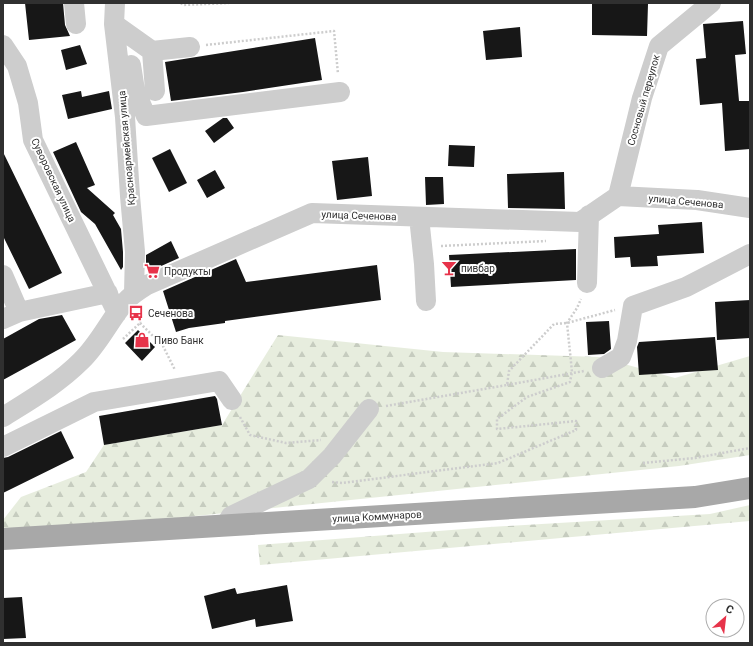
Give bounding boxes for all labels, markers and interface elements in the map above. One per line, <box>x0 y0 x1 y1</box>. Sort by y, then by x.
street label: Сосновый переулок <box>625 53 662 147</box>
street label: Красноармейская улица <box>116 90 137 206</box>
street label: Суворовская улица <box>29 137 78 224</box>
street label: улица Сеченова <box>648 193 724 210</box>
street label: улица Сеченова <box>321 209 397 222</box>
bar icon: пивбар <box>440 259 458 277</box>
supermarket icon: Продукты <box>143 262 161 280</box>
place label: пивбар <box>461 263 495 274</box>
place label: Продукты <box>164 266 211 277</box>
bus stop icon: Сеченова <box>127 304 145 322</box>
place label: Сеченова <box>148 308 193 319</box>
shop icon: Пиво Банк <box>133 331 151 349</box>
place label: Пиво Банк <box>154 335 204 346</box>
street label: улица Коммунаров <box>332 509 422 524</box>
north arrow <box>705 598 745 638</box>
text: С <box>723 602 736 617</box>

